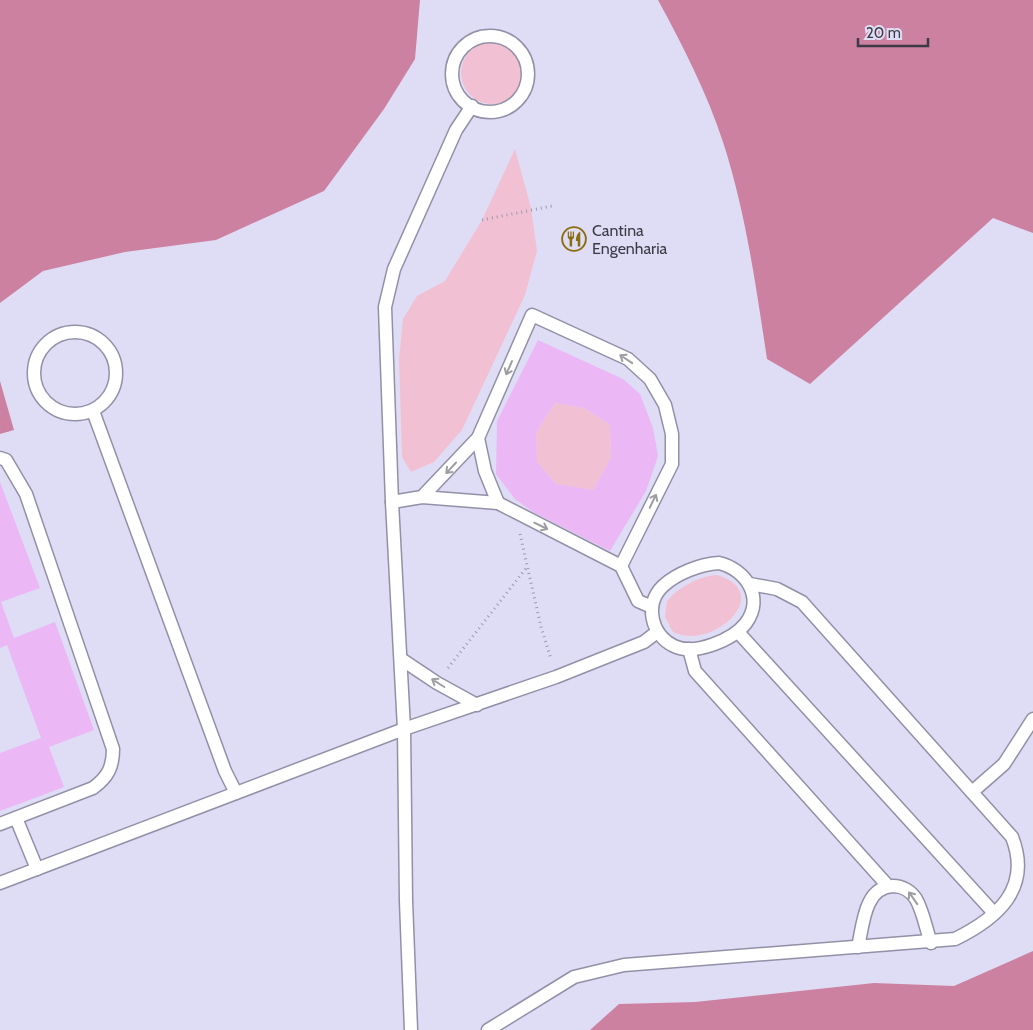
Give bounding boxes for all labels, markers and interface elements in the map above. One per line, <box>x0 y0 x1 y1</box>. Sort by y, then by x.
scale bar <box>858 15 928 47</box>
text: 20 m <box>866 24 901 42</box>
place label: Cantina Engenharia <box>592 221 668 258</box>
restaurant icon: Cantina Engenharia <box>561 226 587 252</box>
one-way arrow <box>619 354 633 364</box>
one-way arrow <box>503 360 513 375</box>
one-way arrow <box>445 461 457 474</box>
one-way arrow <box>649 494 658 509</box>
one-way arrow <box>533 522 548 532</box>
one-way arrow <box>431 678 445 688</box>
one-way arrow <box>908 891 918 905</box>

